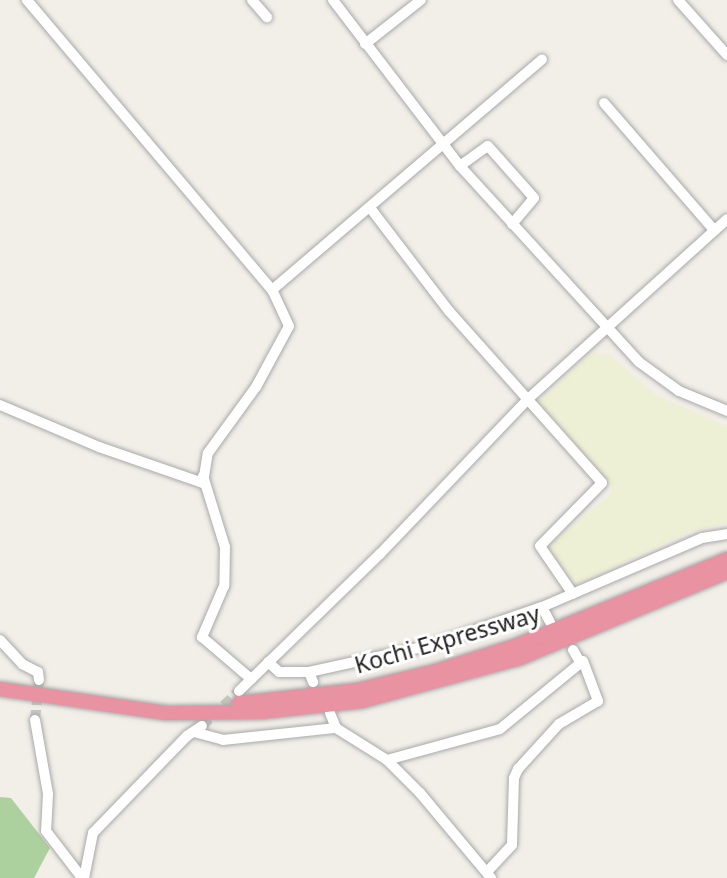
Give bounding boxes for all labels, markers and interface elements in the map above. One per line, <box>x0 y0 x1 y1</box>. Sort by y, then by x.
street label: Kochi Expressway <box>351 599 543 679</box>

